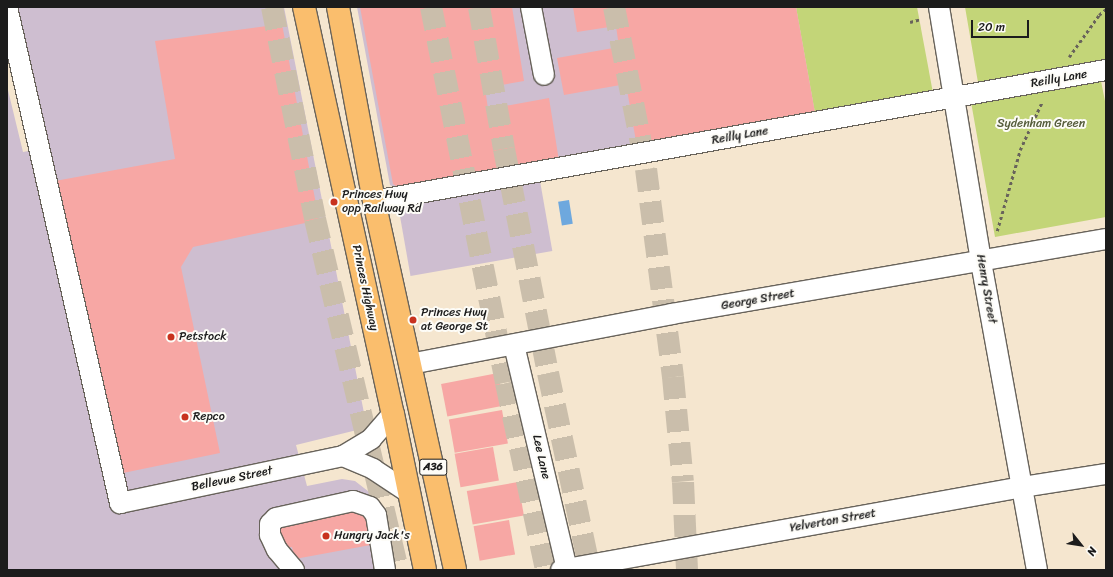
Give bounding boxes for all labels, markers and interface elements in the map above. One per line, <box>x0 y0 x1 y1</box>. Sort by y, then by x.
scale bar <box>973 12 1031 38</box>
text: 20 m <box>978 16 1005 38</box>
street label: Reilly Lane <box>1030 67 1088 91</box>
park label: Sydenham Green <box>997 117 1085 131</box>
street label: Reilly Lane <box>711 124 769 148</box>
place label: Princes Hwy opp Railway Rd <box>342 188 421 216</box>
marker: Princes Hwy opp Railway Rd <box>329 197 339 207</box>
street label: Princes Highway <box>349 244 381 332</box>
street label: Henry Street <box>973 253 999 325</box>
street label: George Street <box>720 286 796 314</box>
place label: Princes Hwy at George St <box>421 306 488 334</box>
marker: Princes Hwy at George St <box>408 315 418 325</box>
place label: Petstock <box>179 330 227 344</box>
marker: Petstock <box>166 332 176 342</box>
place label: Repco <box>193 410 225 424</box>
marker: Repco <box>180 412 190 422</box>
street label: Lee Lane <box>529 433 553 481</box>
road number: A36 <box>419 458 447 476</box>
street label: Bellevue Street <box>190 463 274 495</box>
street label: Yelverton Street <box>789 506 877 536</box>
north arrow <box>1061 525 1101 565</box>
place label: Hungry Jack's <box>334 529 409 543</box>
marker: Hungry Jack's <box>321 531 331 541</box>
text: N <box>1082 543 1102 559</box>

